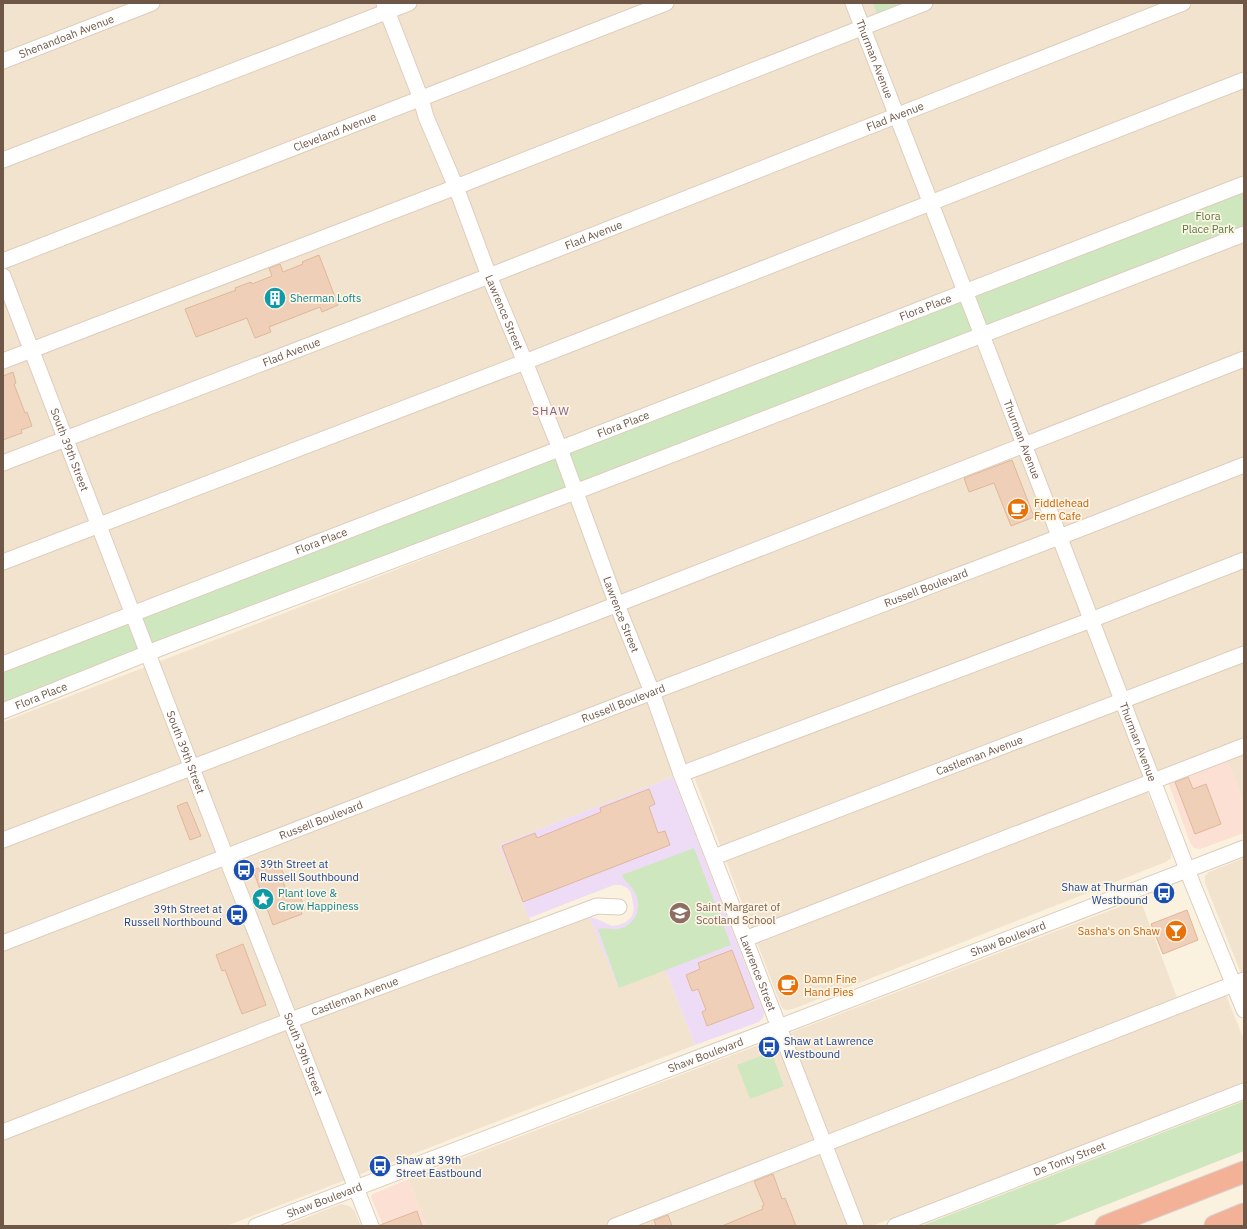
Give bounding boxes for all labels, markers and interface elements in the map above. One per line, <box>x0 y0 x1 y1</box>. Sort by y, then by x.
street label: Shenandoah Avenue <box>17 11 116 61</box>
street label: Thurman Avenue <box>853 17 896 101</box>
street label: Flad Avenue <box>864 99 926 134</box>
street label: Cleveland Avenue <box>291 109 378 154</box>
park label: Flora Place Park <box>1182 209 1234 236</box>
street label: Flad Avenue <box>563 217 624 253</box>
street label: Lawrence Street <box>482 273 526 352</box>
building icon: Sherman Lofts <box>262 285 288 311</box>
place label: Sherman Lofts <box>290 291 361 305</box>
street label: Flora Place <box>897 291 954 324</box>
street label: Flad Avenue <box>261 335 322 369</box>
street label: Thurman Avenue <box>1000 398 1044 481</box>
district label: SHAW <box>532 403 570 418</box>
street label: South 39th Street <box>47 406 92 493</box>
street label: Flora Place <box>595 408 651 441</box>
cafe icon: Fiddlehead Fern Cafe <box>1005 496 1031 522</box>
place label: Fiddlehead Fern Cafe <box>1034 496 1089 523</box>
street label: Flora Place <box>293 525 349 557</box>
street label: Russell Boulevard <box>882 565 970 610</box>
street label: Lawrence Street <box>600 574 642 655</box>
street label: Flora Place <box>13 679 69 712</box>
street label: Russell Boulevard <box>579 681 667 726</box>
street label: Thurman Avenue <box>1117 700 1160 784</box>
street label: South 39th Street <box>163 709 208 796</box>
street label: Castleman Avenue <box>934 732 1025 778</box>
street label: Russell Boulevard <box>277 797 365 843</box>
bus stop icon: 39th Street at Russell Southbound <box>231 857 257 883</box>
place label: 39th Street at Russell Southbound <box>260 857 359 884</box>
place label: Shaw at Thurman Westbound <box>1062 880 1148 907</box>
bus stop icon: Shaw at Thurman Westbound <box>1151 880 1177 906</box>
place icon: Plant love & Grow Happiness <box>250 886 276 912</box>
place label: Plant love & Grow Happiness <box>278 886 359 913</box>
school or university icon: Saint Margaret of Scotland School <box>667 900 693 926</box>
place label: Saint Margaret of Scotland School <box>696 900 781 927</box>
place label: 39th Street at Russell Northbound <box>124 902 222 929</box>
bus stop icon: 39th Street at Russell Northbound <box>224 902 250 928</box>
street label: Shaw Boulevard <box>968 918 1048 960</box>
bar icon: Sasha's on Shaw <box>1163 918 1189 944</box>
place label: Sasha's on Shaw <box>1078 924 1161 938</box>
street label: Lawrence Street <box>737 933 779 1013</box>
cafe icon: Damn Fine Hand Pies <box>775 972 801 998</box>
place label: Damn Fine Hand Pies <box>804 972 857 999</box>
street label: Castleman Avenue <box>309 974 400 1019</box>
street label: South 39th Street <box>281 1011 326 1098</box>
street label: Shaw Boulevard <box>666 1034 745 1076</box>
bus stop icon: Shaw at Lawrence Westbound <box>756 1034 782 1060</box>
place label: Shaw at Lawrence Westbound <box>784 1034 873 1061</box>
street label: De Tonty Street <box>1031 1138 1108 1179</box>
bus stop icon: Shaw at 39th Street Eastbound <box>367 1153 393 1179</box>
place label: Shaw at 39th Street Eastbound <box>396 1153 482 1180</box>
street label: Shaw Boulevard <box>284 1179 364 1221</box>

